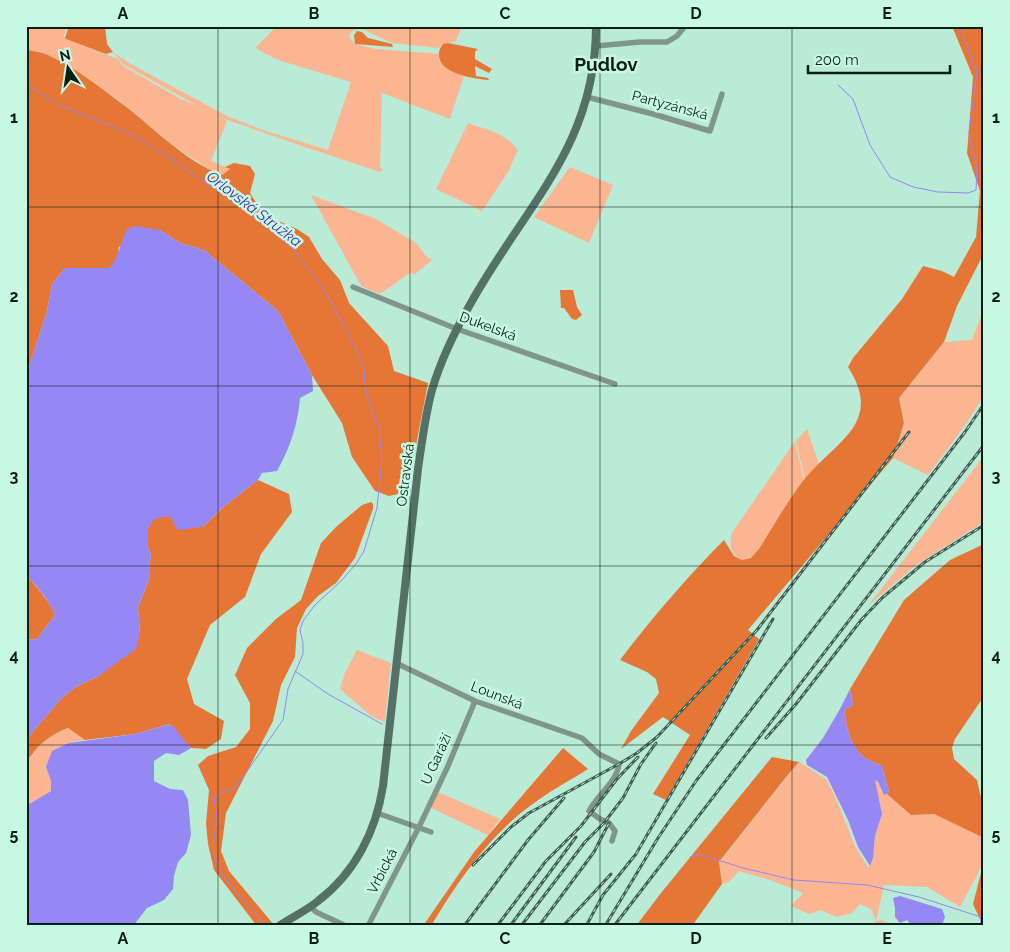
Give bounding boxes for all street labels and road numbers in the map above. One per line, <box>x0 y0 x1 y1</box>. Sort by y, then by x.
street label: Partyzánská <box>630 87 710 123</box>
street label: Dukelská <box>457 308 519 344</box>
street label: Ostravská <box>393 443 417 507</box>
street label: Lounská <box>469 678 525 712</box>
street label: U Garáží <box>418 730 455 787</box>
street label: Vrbická <box>364 846 400 896</box>

